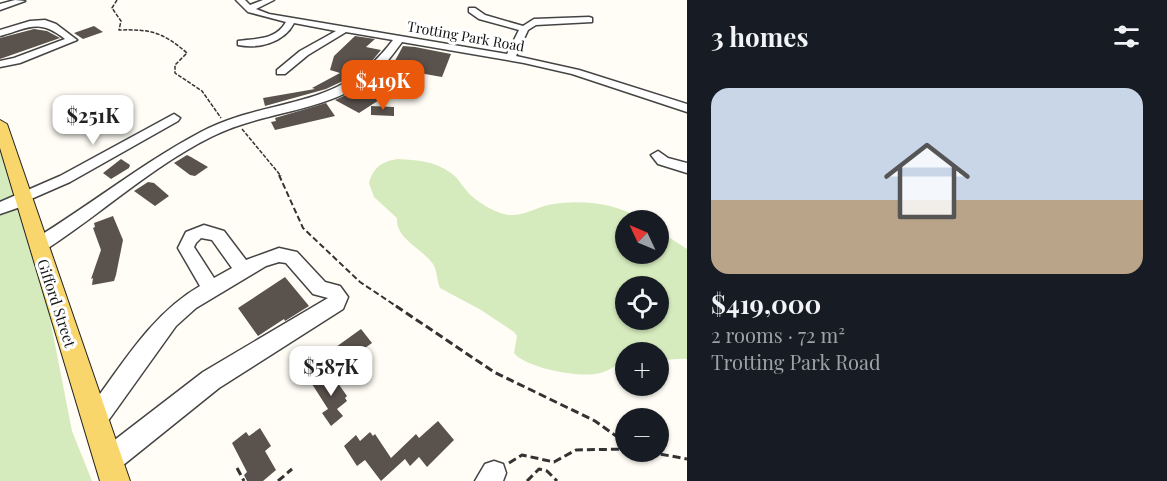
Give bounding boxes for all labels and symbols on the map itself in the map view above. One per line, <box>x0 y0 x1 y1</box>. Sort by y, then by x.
street label: Trotting Park Road <box>406 16 526 56</box>
pin: $419K <box>341 60 425 111</box>
pin: $251K <box>51 95 135 146</box>
north arrow <box>615 210 669 264</box>
street label: Gifford Street <box>33 256 81 350</box>
pin: $587K <box>289 346 373 397</box>

